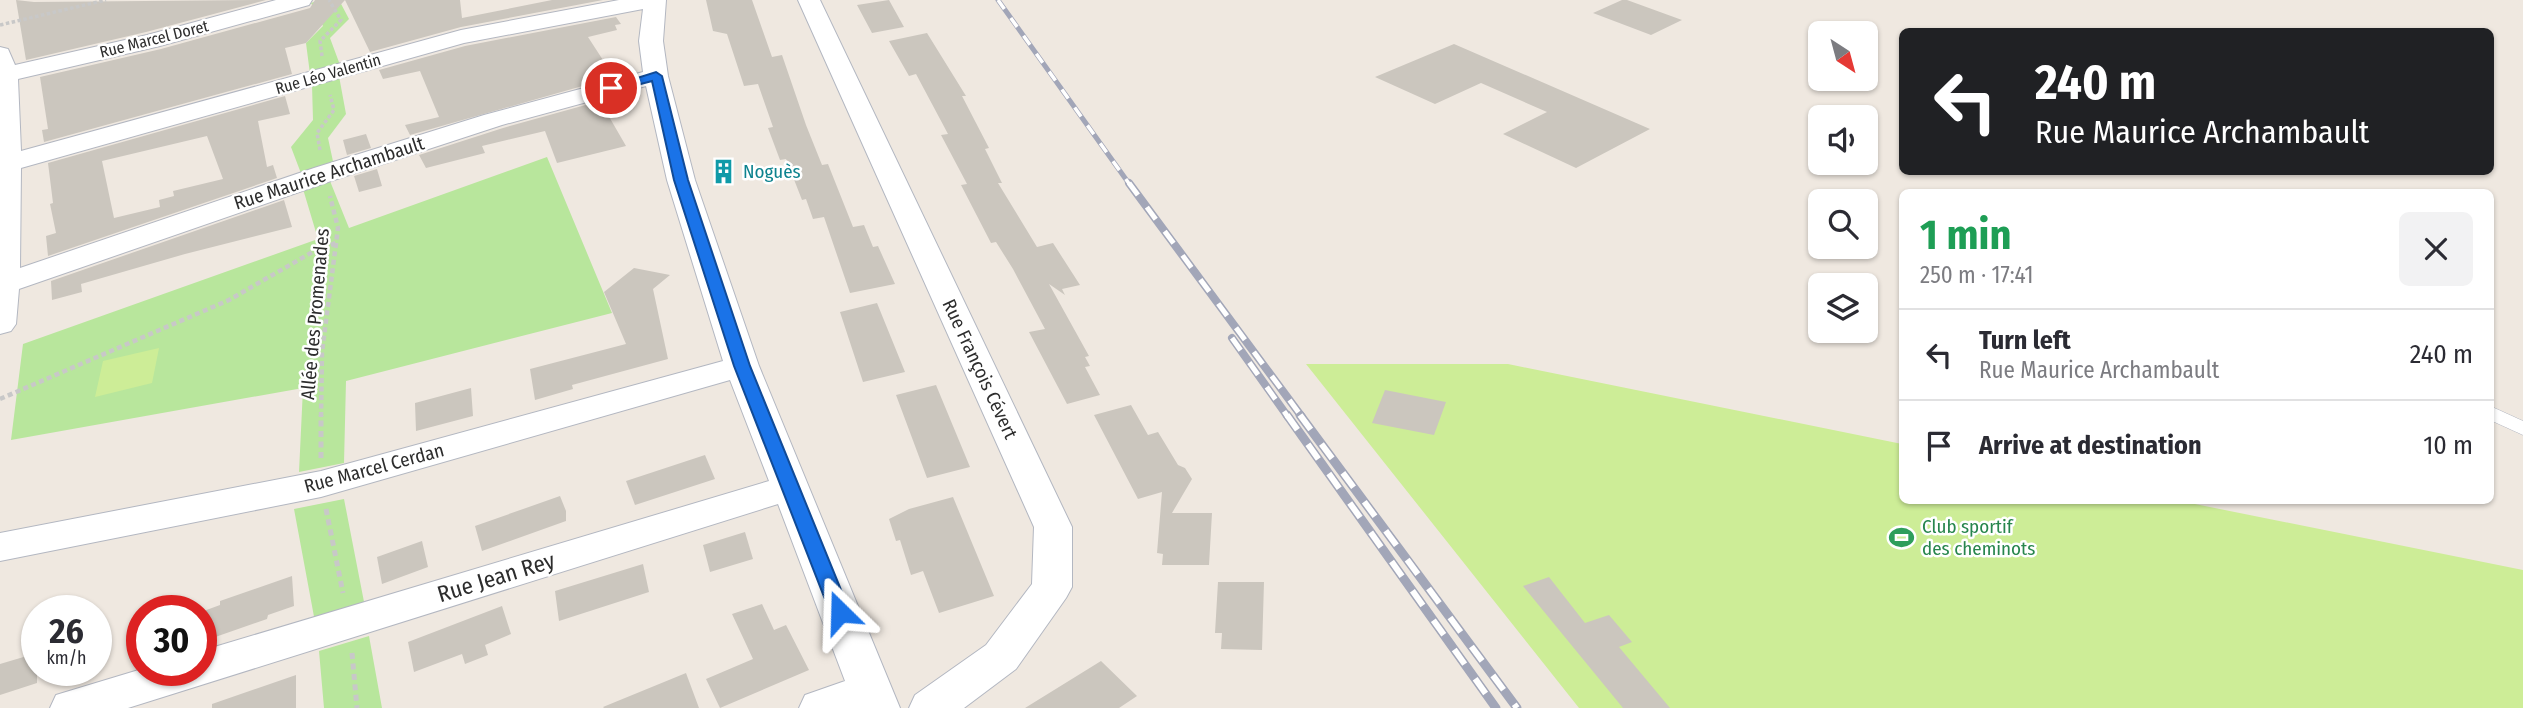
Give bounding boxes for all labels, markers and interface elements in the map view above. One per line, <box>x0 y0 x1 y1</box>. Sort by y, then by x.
street label: Rue Marcel Doret <box>98 16 211 62</box>
north arrow <box>1808 21 1878 91</box>
map controls <box>1808 21 1878 343</box>
street label: Rue Léo Valentin <box>273 50 383 98</box>
text: 240 m <box>2035 53 2156 112</box>
icon: left <box>1920 56 2011 147</box>
pin <box>581 58 641 118</box>
icon: arrive <box>592 69 630 107</box>
button: sound <box>1808 105 1878 175</box>
text: Rue Maurice Archambault <box>2035 113 2369 151</box>
street label: Rue Maurice Archambault <box>231 131 428 215</box>
building icon: Noguès <box>709 157 737 185</box>
place label: Noguès <box>743 160 801 183</box>
button: search <box>1808 189 1878 259</box>
text: 1 min <box>1920 210 2011 260</box>
button: close <box>2399 212 2473 286</box>
street label: Allée des Promenades <box>296 227 334 401</box>
text: 250 m · 17:41 <box>1920 261 2033 289</box>
button: layers <box>1808 273 1878 343</box>
street label: Rue François Cévert <box>938 295 1023 443</box>
text: Turn left <box>1979 325 2071 356</box>
icon: left <box>1920 336 1958 374</box>
text: 240 m <box>2410 339 2473 370</box>
text: Rue Maurice Archambault <box>1979 356 2219 384</box>
icon: arrive <box>1920 427 1958 465</box>
text: Arrive at destination <box>1979 430 2202 461</box>
text: 10 m <box>2423 430 2473 461</box>
street label: Rue Marcel Cerdan <box>301 438 447 498</box>
place label: Club sportif des cheminots <box>1922 515 2035 560</box>
sports icon: Club sportif des cheminots <box>1888 523 1916 551</box>
street label: Rue Jean Rey <box>434 546 559 608</box>
position arrow <box>803 575 877 649</box>
speed limit sign: 30 <box>126 595 217 686</box>
text: 26 <box>49 610 84 652</box>
text: km/h <box>46 647 87 669</box>

